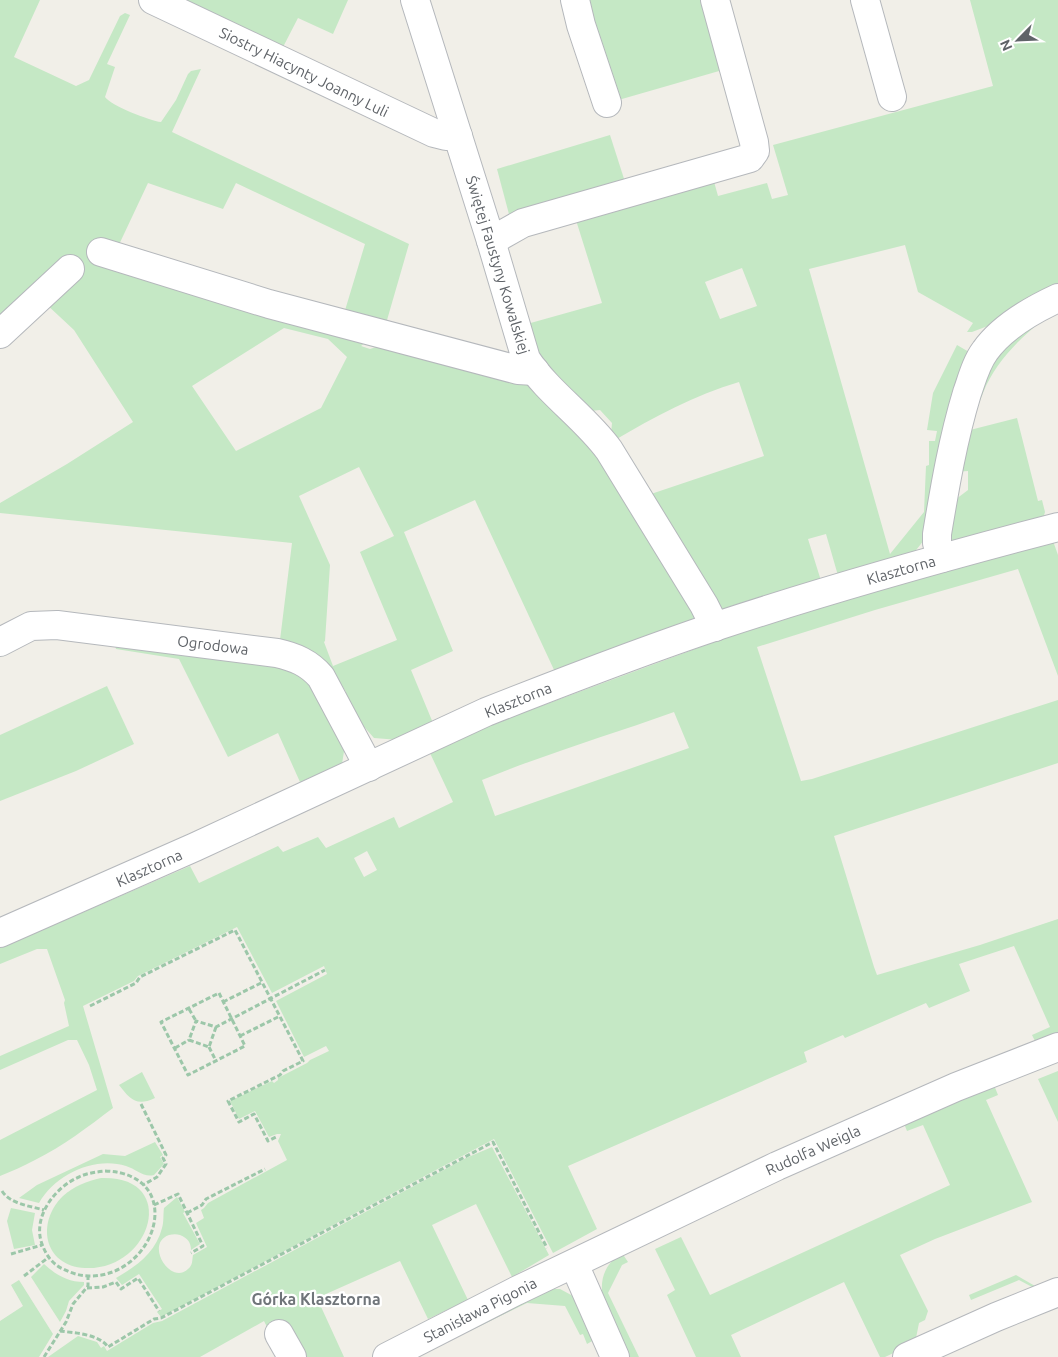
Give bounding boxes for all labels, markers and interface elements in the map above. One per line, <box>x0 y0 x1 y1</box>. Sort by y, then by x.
north arrow <box>993 15 1043 65</box>
street label: Siostry Hiacynty Joanny Luli <box>217 24 391 120</box>
text: N <box>997 37 1016 53</box>
street label: Świętej Faustyny Kowalskiej <box>463 174 533 356</box>
street label: Klasztorna <box>865 552 937 588</box>
street label: Ogrodowa <box>176 632 250 658</box>
street label: Klasztorna <box>482 679 554 721</box>
street label: Klasztorna <box>113 846 185 890</box>
street label: Rudolfa Weigla <box>763 1121 863 1179</box>
street label: Stanisława Pigonia <box>421 1274 539 1346</box>
district label: Górka Klasztorna <box>251 1290 381 1308</box>

